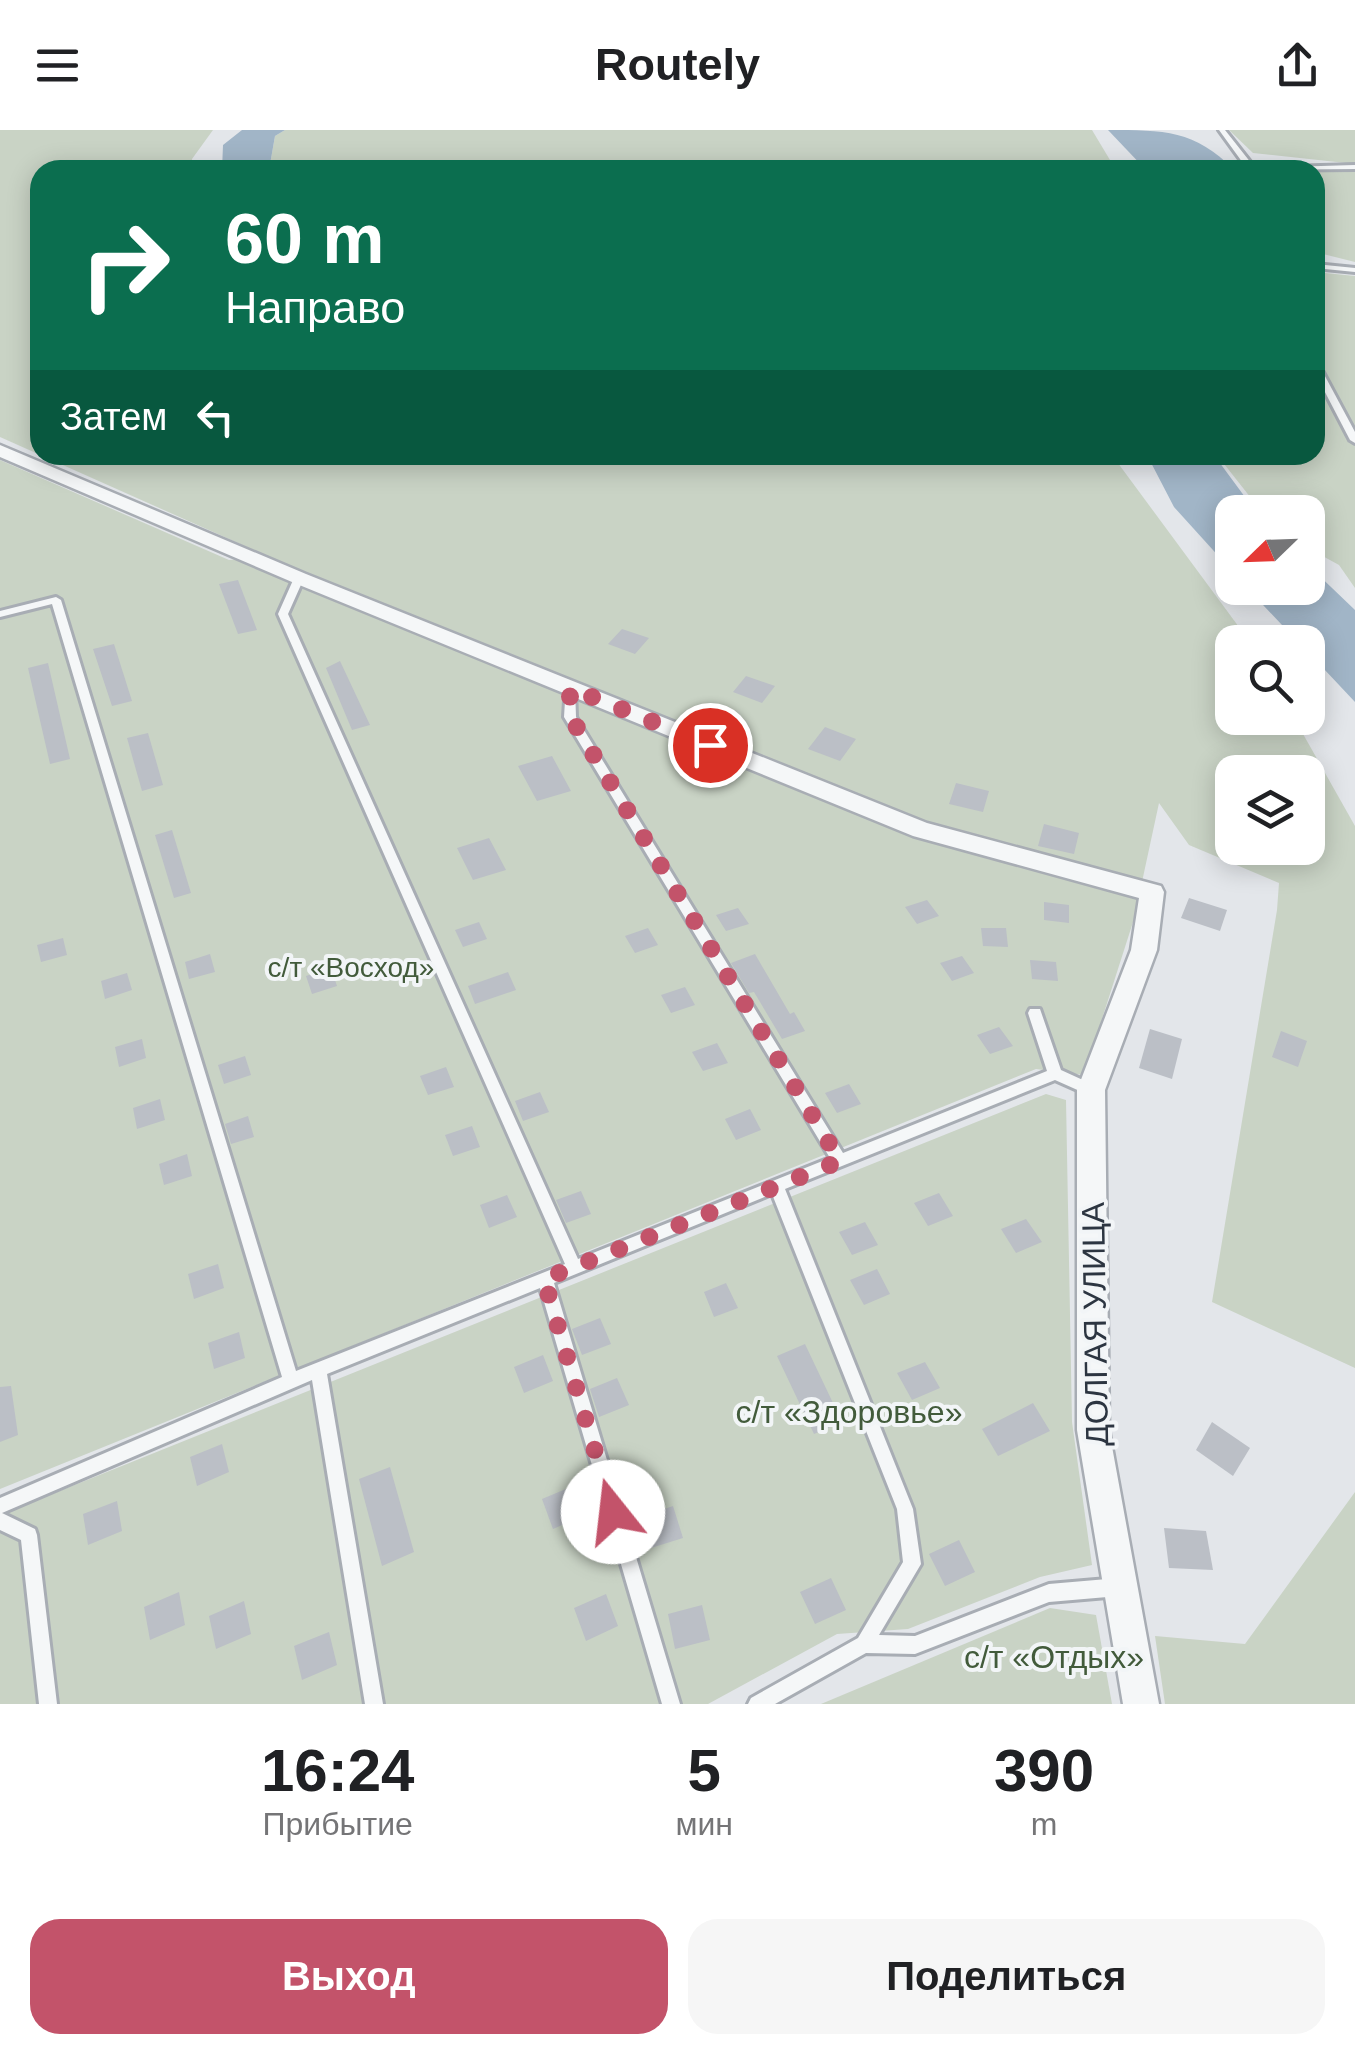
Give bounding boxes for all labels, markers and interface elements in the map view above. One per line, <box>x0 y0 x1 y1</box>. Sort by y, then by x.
icon: menu <box>30 38 85 93</box>
icon: share <box>1270 38 1325 93</box>
text: Routely <box>595 39 760 90</box>
icon: right <box>60 200 190 330</box>
text: 60 m <box>225 200 385 278</box>
text: Направо <box>225 282 405 333</box>
icon: left <box>188 390 243 445</box>
text: Затем <box>60 396 168 438</box>
north arrow <box>1215 495 1325 605</box>
map controls <box>1215 495 1325 865</box>
button: search <box>1215 625 1325 735</box>
pin <box>668 703 753 788</box>
icon: arrive <box>683 718 738 773</box>
button: layers <box>1215 755 1325 865</box>
park label: с/т «Восход» <box>268 952 434 983</box>
street label: ДОЛГАЯ УЛИЦА <box>1075 1201 1115 1446</box>
park label: с/т «Здоровье» <box>736 1394 962 1430</box>
position arrow <box>561 1460 665 1564</box>
park label: с/т «Отдых» <box>964 1639 1144 1675</box>
text: 16:24 <box>261 1737 414 1804</box>
text: 5 <box>687 1737 721 1804</box>
text: 390 <box>994 1737 1094 1804</box>
text: Прибытие <box>263 1806 413 1842</box>
text: мин <box>675 1806 733 1842</box>
text: m <box>1031 1806 1057 1842</box>
button: Выход <box>30 1919 668 2034</box>
button: Поделиться <box>688 1919 1325 2034</box>

